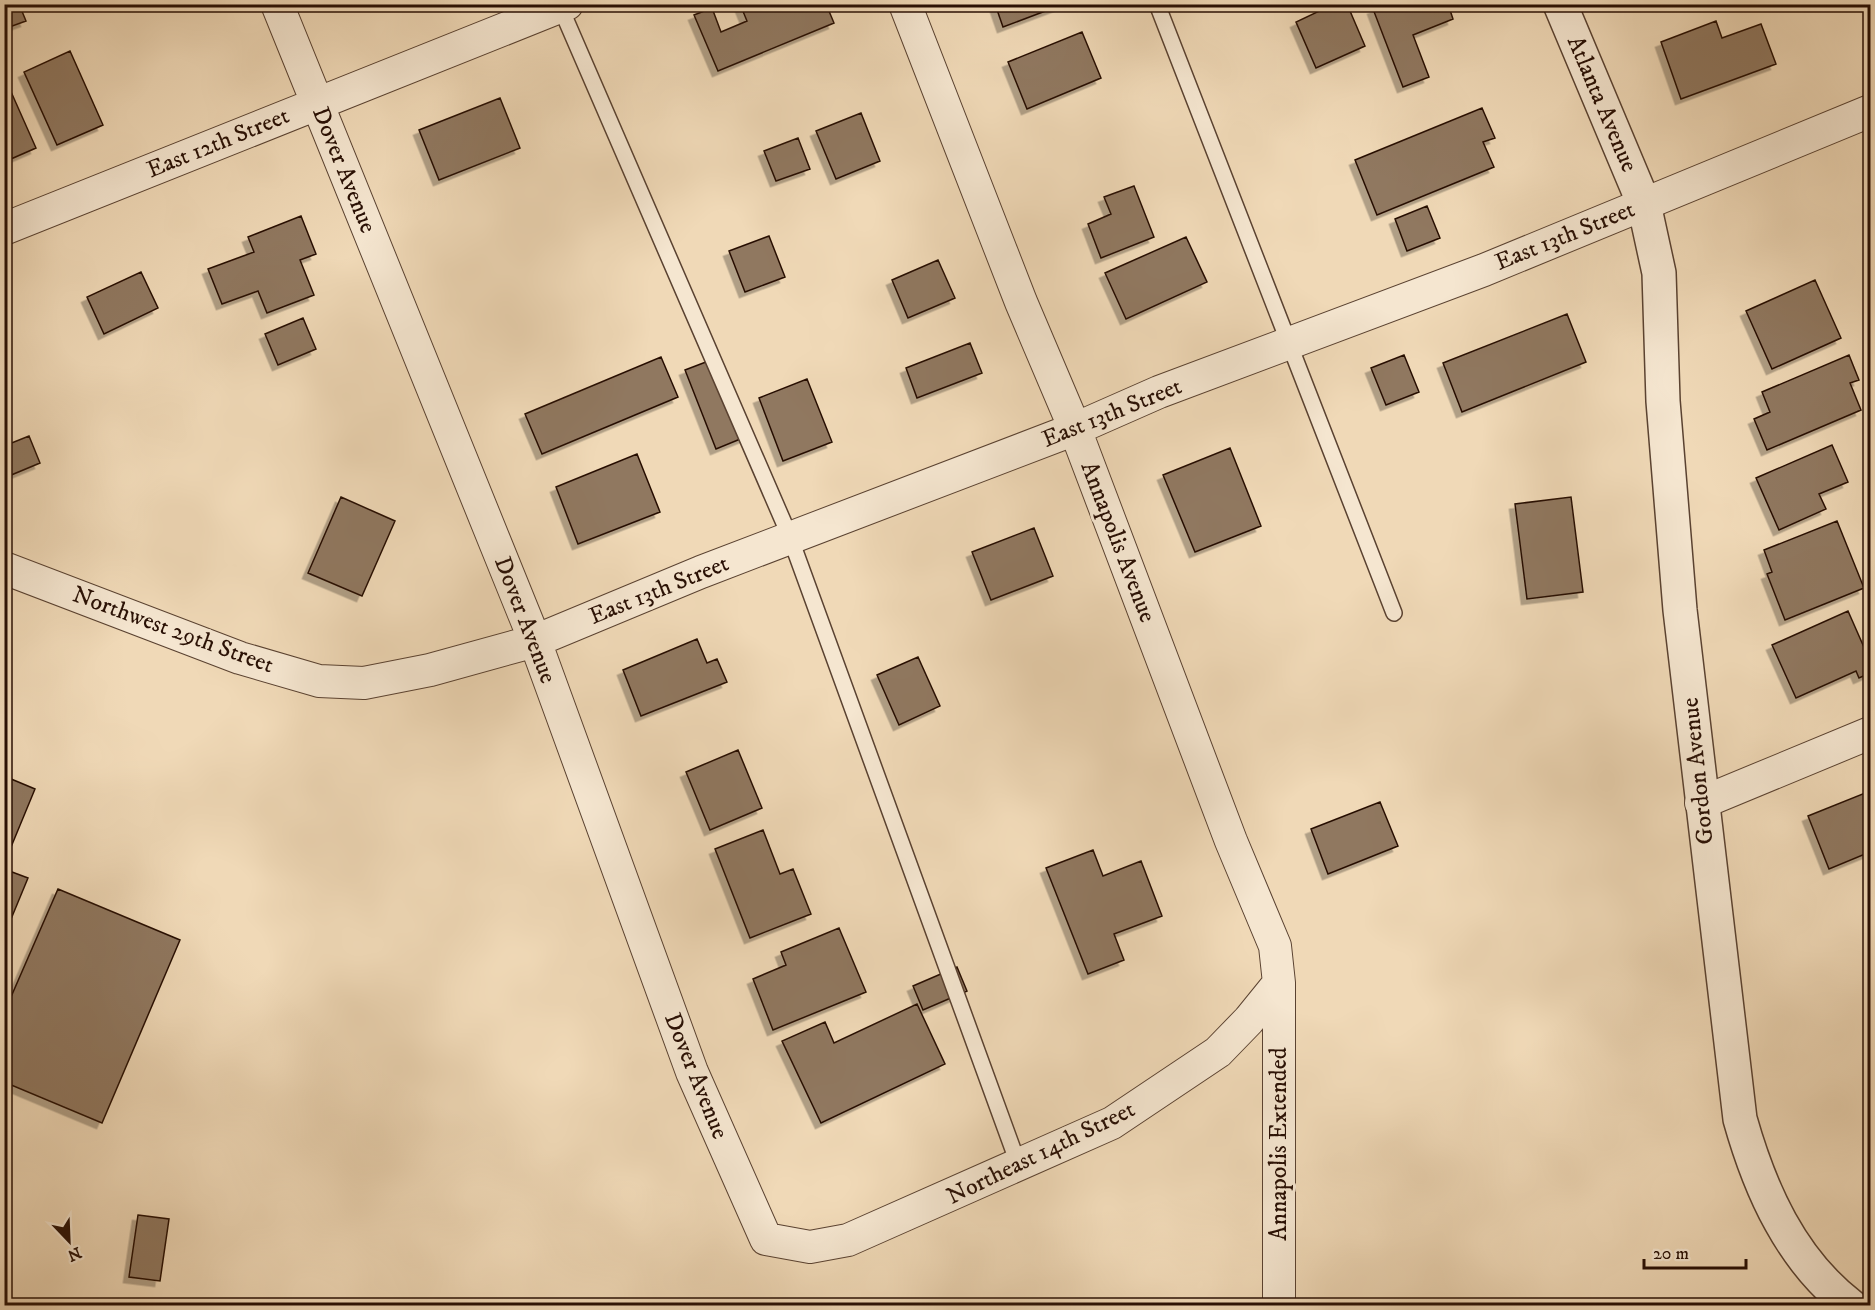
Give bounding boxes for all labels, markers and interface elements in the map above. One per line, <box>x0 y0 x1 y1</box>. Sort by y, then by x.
street label: Atlanta Avenue <box>1560 31 1644 177</box>
street label: East 12th Street <box>142 101 294 185</box>
street label: Dover Avenue <box>305 103 383 237</box>
street label: East 13th Street <box>1491 194 1640 278</box>
street label: East 13th Street <box>1038 371 1187 455</box>
street label: Annapolis Avenue <box>1074 457 1162 627</box>
street label: East 13th Street <box>585 548 734 632</box>
street label: Dover Avenue <box>487 552 563 688</box>
street label: Northwest 29th Street <box>68 580 278 680</box>
street label: Gordon Avenue <box>1675 696 1721 846</box>
street label: Dover Avenue <box>657 1009 735 1143</box>
street label: Annapolis Extended <box>1264 1047 1294 1241</box>
street label: Northeast 14th Street <box>942 1094 1140 1212</box>
north arrow <box>39 1211 99 1271</box>
scale bar <box>1644 1232 1746 1270</box>
text: N <box>65 1242 84 1266</box>
text: 20 m <box>1653 1243 1689 1265</box>

